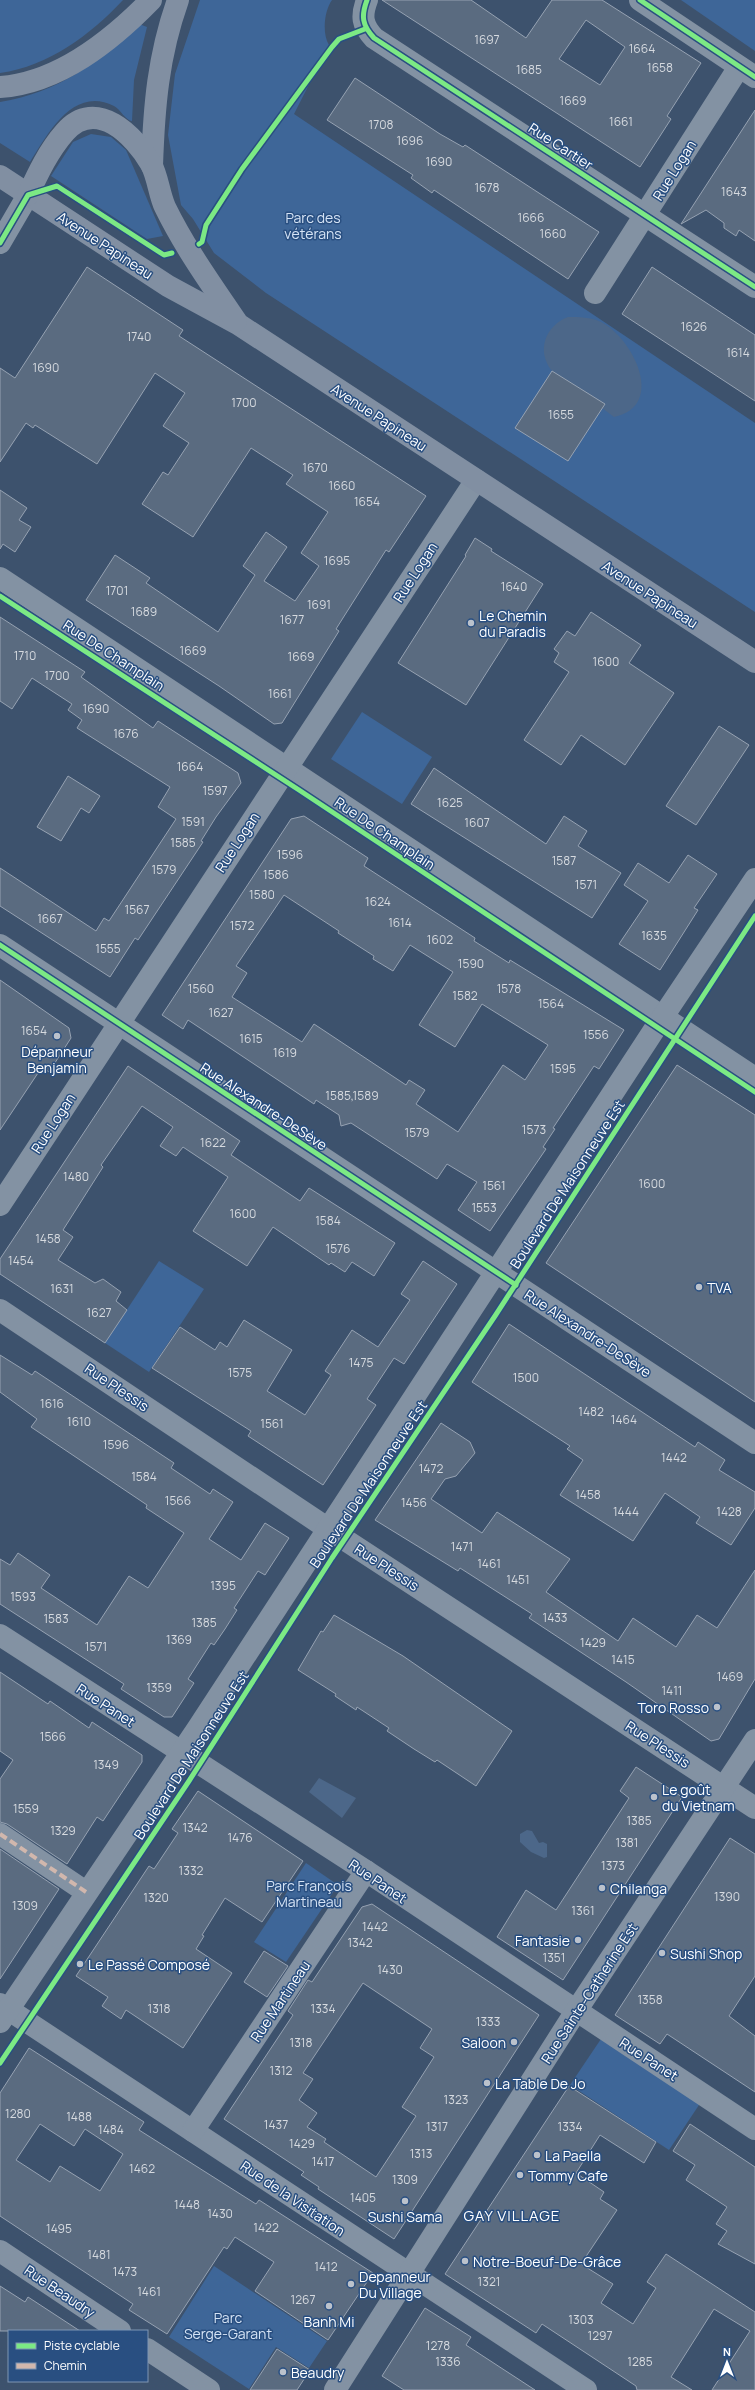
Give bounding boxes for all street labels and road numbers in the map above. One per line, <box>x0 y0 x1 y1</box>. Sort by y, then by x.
street label: Rue Cartier <box>525 118 597 174</box>
street label: Rue Logan <box>648 136 700 204</box>
street label: Avenue Papineau <box>53 207 157 283</box>
street label: Avenue Papineau <box>327 379 431 455</box>
street label: Rue Logan <box>389 538 441 606</box>
street label: Avenue Papineau <box>598 556 702 632</box>
street label: Rue De Champlain <box>60 615 168 695</box>
street label: Rue De Champlain <box>331 792 439 874</box>
street label: Rue Logan <box>211 808 263 876</box>
street label: Rue Alexandre-DeSève <box>197 1058 331 1154</box>
street label: Rue Logan <box>27 1089 79 1157</box>
street label: Boulevard De Maisonneuve Est <box>505 1096 629 1272</box>
street label: Rue Alexandre-DeSève <box>521 1285 655 1381</box>
street label: Rue Plessis <box>81 1359 153 1415</box>
street label: Boulevard De Maisonneuve Est <box>305 1397 431 1571</box>
street label: Rue Plessis <box>351 1539 423 1595</box>
street label: Boulevard De Maisonneuve Est <box>129 1667 253 1843</box>
street label: Rue Panet <box>73 1679 139 1731</box>
street label: Rue Plessis <box>622 1716 694 1772</box>
street label: Rue Panet <box>345 1855 411 1908</box>
street label: Rue Sainte-Catherine Est <box>536 1919 642 2067</box>
street label: Rue Martineau <box>246 1957 314 2045</box>
street label: Rue Panet <box>616 2033 682 2085</box>
street label: Rue de la Visitation <box>237 2156 349 2240</box>
street label: Rue Beaudry <box>21 2260 100 2322</box>

